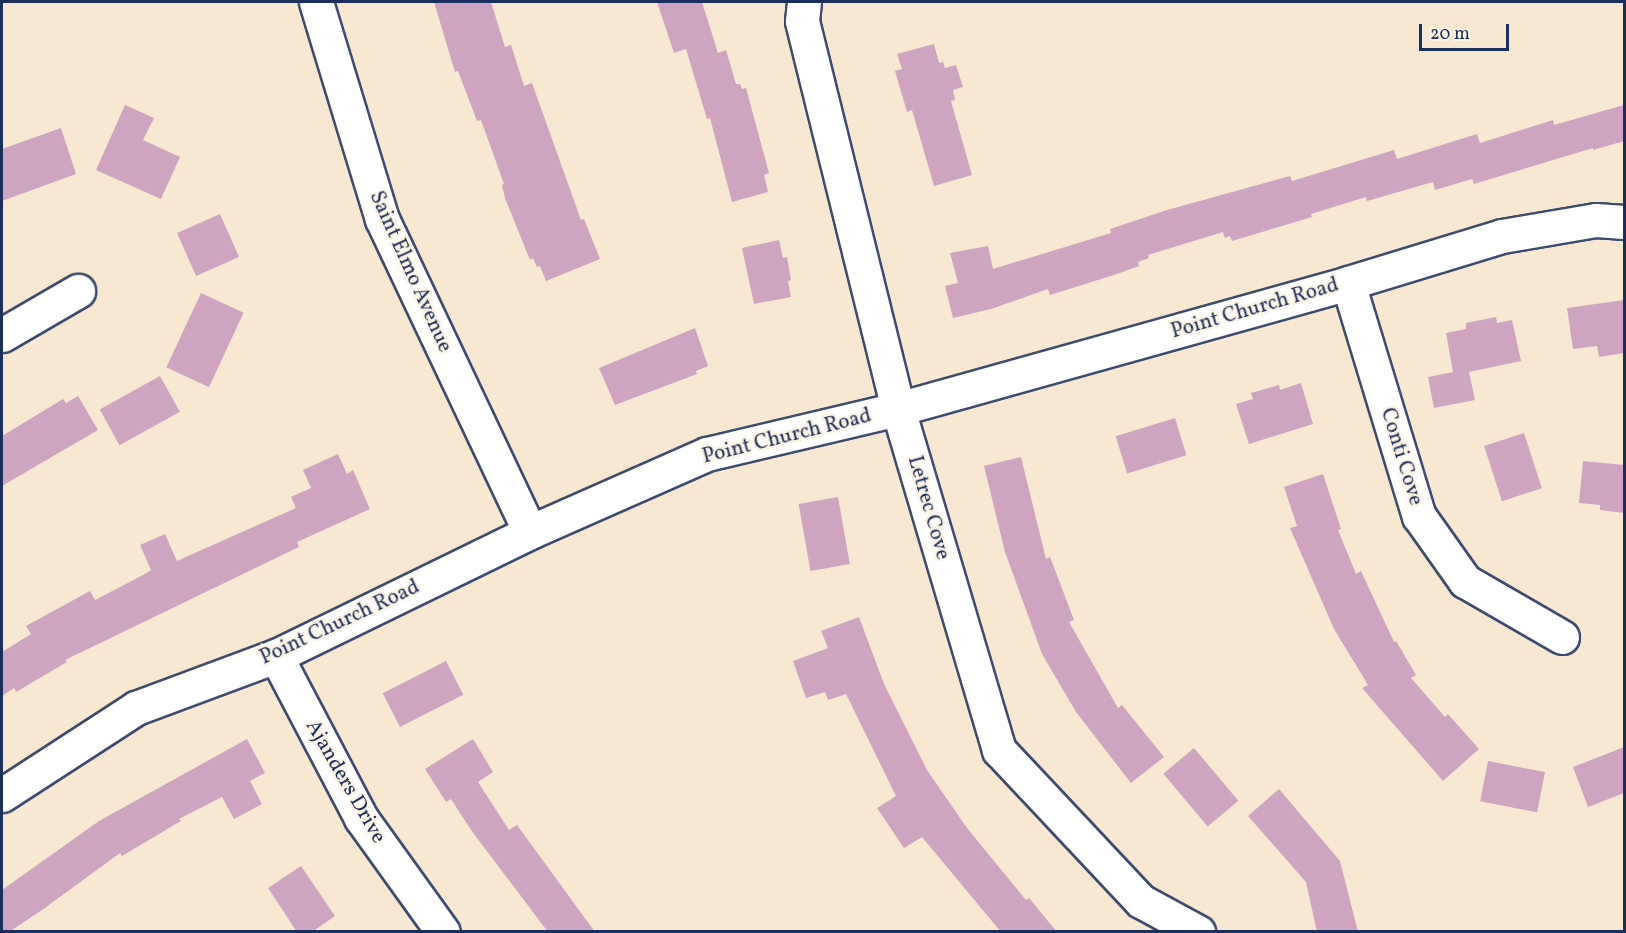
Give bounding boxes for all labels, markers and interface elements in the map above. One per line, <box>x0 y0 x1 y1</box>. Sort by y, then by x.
scale bar <box>1422 12 1512 50</box>
text: 20 m <box>1430 22 1470 47</box>
street label: Saint Elmo Avenue <box>363 187 457 357</box>
street label: Point Church Road <box>1168 273 1342 345</box>
street label: Point Church Road <box>700 404 874 470</box>
street label: Conti Cove <box>1374 405 1428 509</box>
street label: Letrec Cove <box>901 453 955 563</box>
street label: Point Church Road <box>256 575 424 671</box>
street label: Ajanders Drive <box>299 716 391 848</box>

